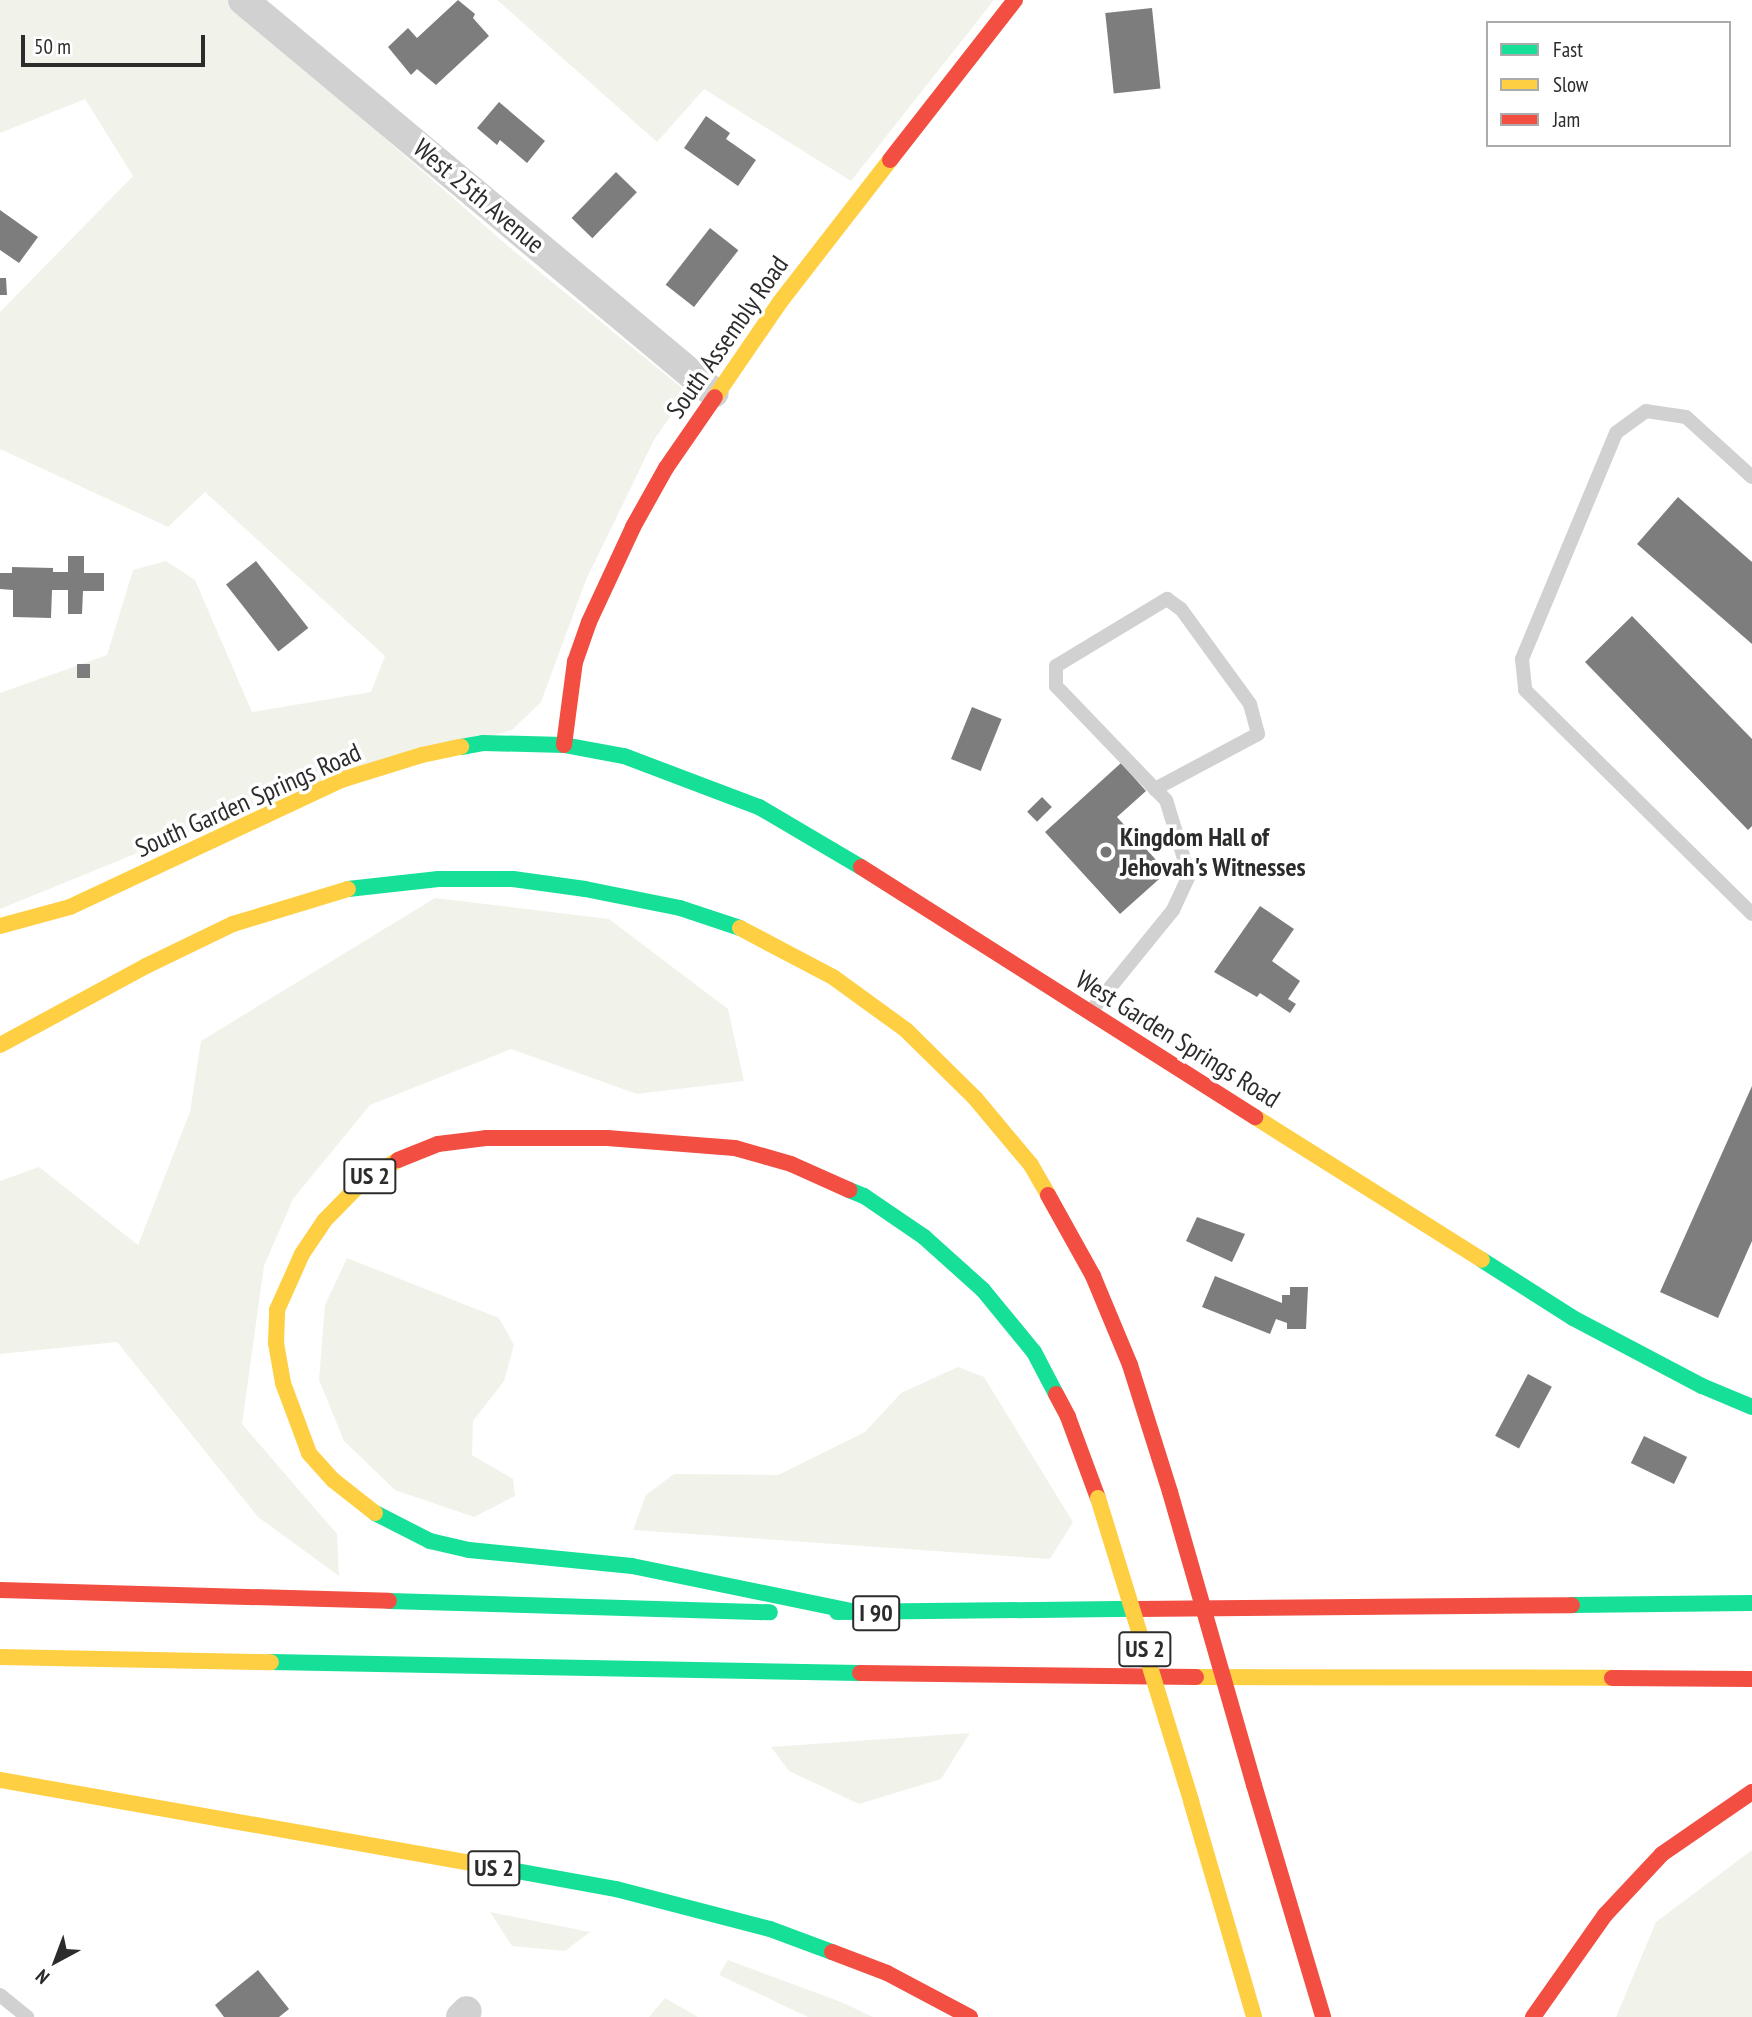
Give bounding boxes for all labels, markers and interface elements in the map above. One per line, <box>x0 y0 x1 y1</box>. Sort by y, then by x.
scale bar <box>24 21 208 65</box>
legend <box>1486 21 1731 147</box>
text: 50 m <box>34 33 71 60</box>
text: Fast <box>1553 36 1583 63</box>
text: Slow <box>1553 71 1588 98</box>
text: Jam <box>1553 106 1580 133</box>
street label: West 25th Avenue <box>407 132 551 260</box>
street label: South Assembly Road <box>659 249 795 425</box>
street label: South Garden Springs Road <box>130 736 366 864</box>
place label: Kingdom Hall of Jehovah's Witnesses <box>1120 821 1306 882</box>
marker: Kingdom Hall of Jehovah's Witnesses <box>1098 844 1114 860</box>
street label: West Garden Springs Road <box>1070 964 1286 1114</box>
road number: US 2 <box>342 1156 398 1196</box>
road number: I 90 <box>852 1592 900 1633</box>
road number: US 2 <box>1117 1629 1173 1670</box>
road number: US 2 <box>466 1847 522 1888</box>
north arrow <box>21 1926 91 1996</box>
text: N <box>30 1964 54 1989</box>

